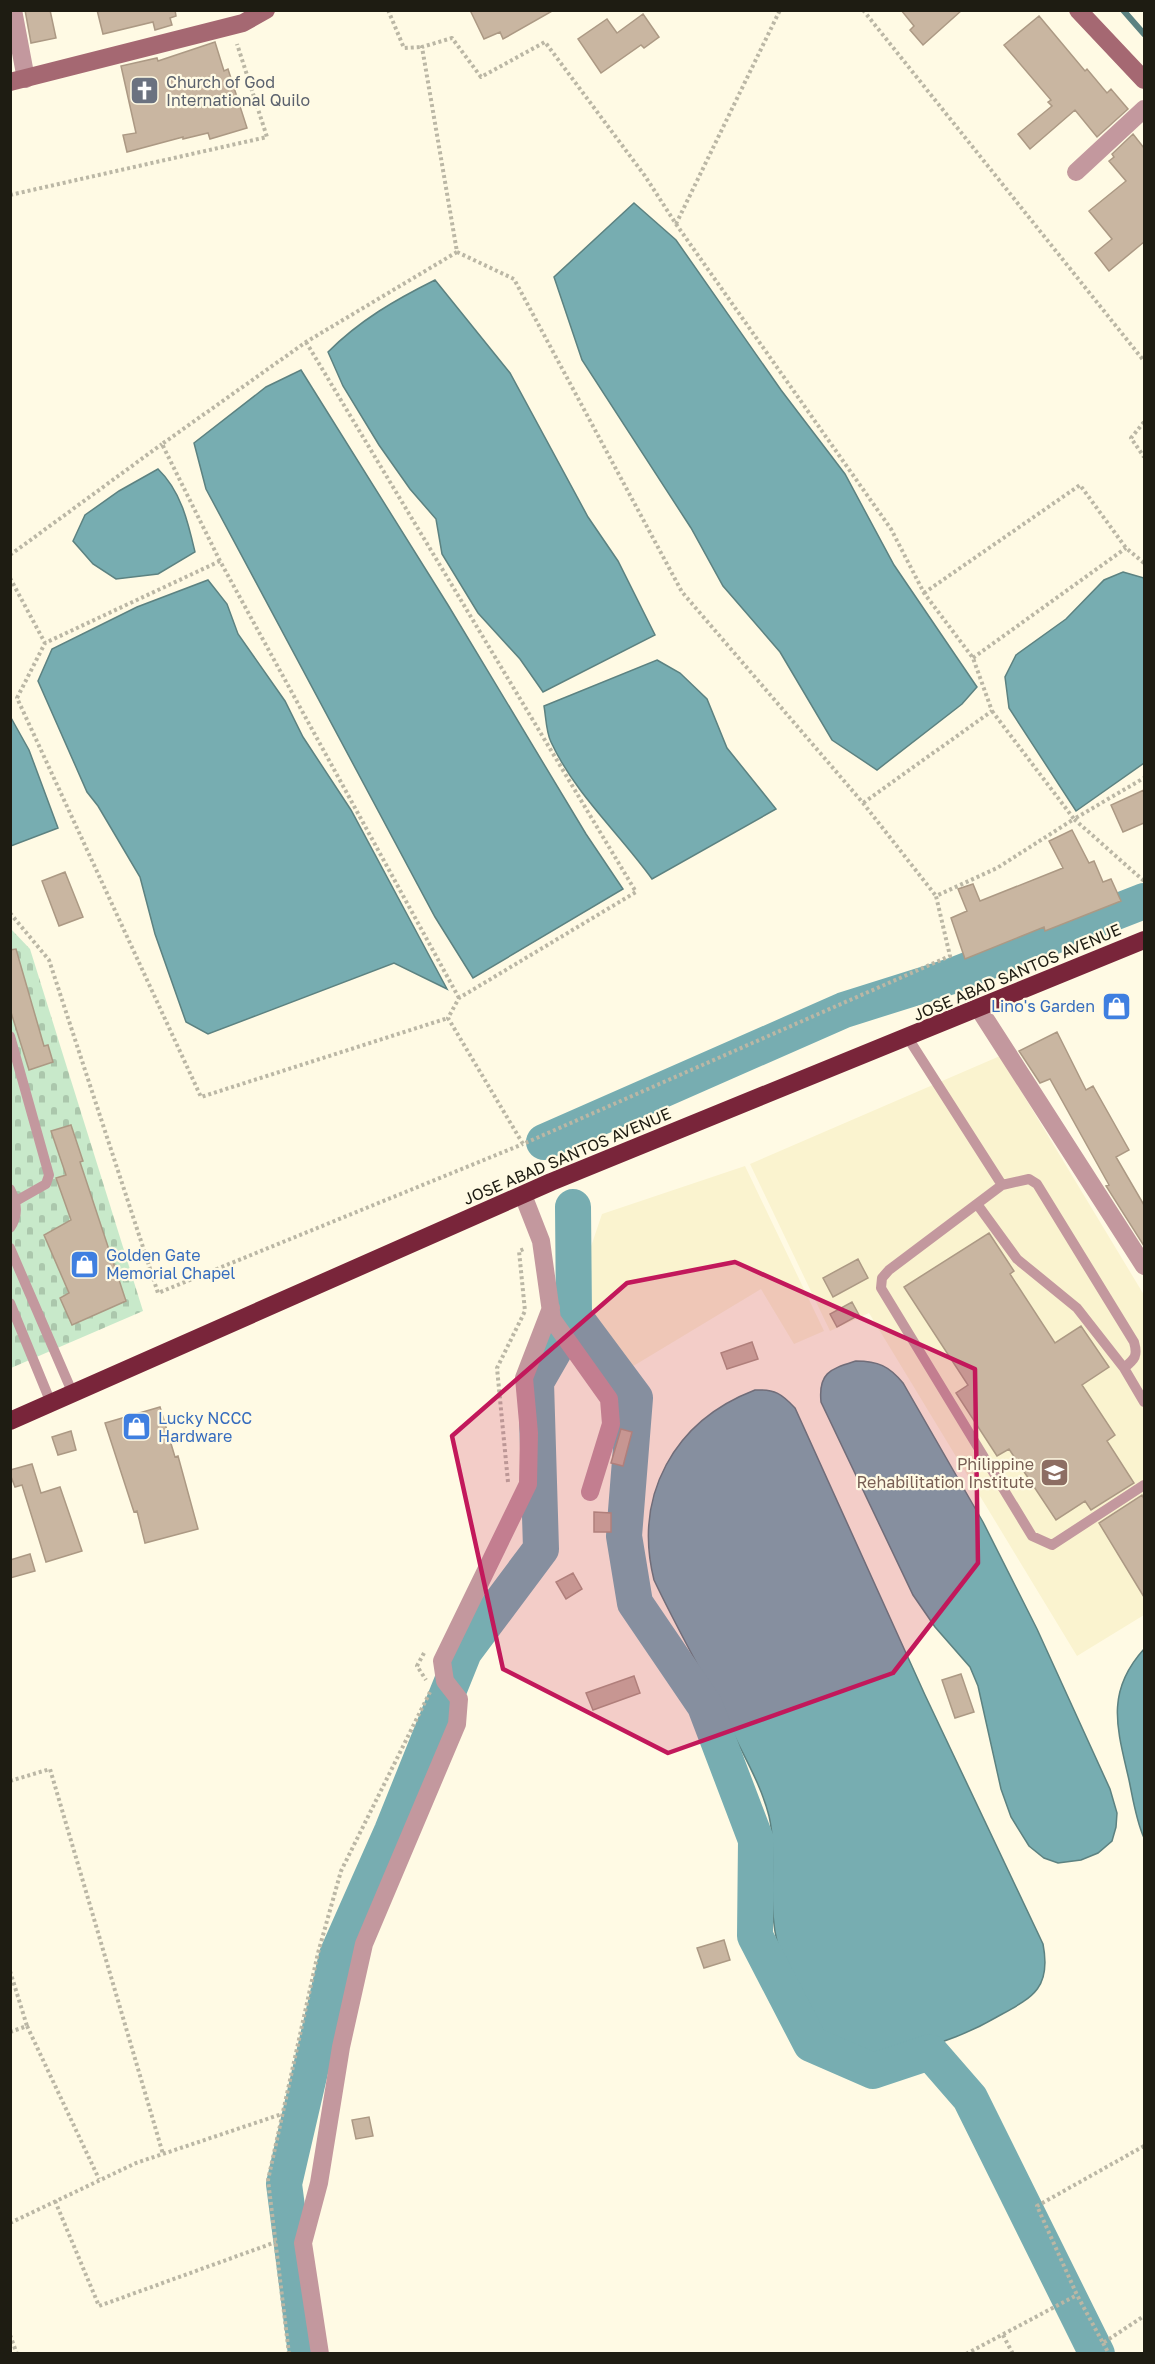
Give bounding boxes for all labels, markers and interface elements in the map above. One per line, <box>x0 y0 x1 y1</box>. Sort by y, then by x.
place label: Church of God International Quilo <box>166 72 310 110</box>
church icon: Church of God International Quilo <box>129 75 161 107</box>
street label: JOSE ABAD SANTOS AVENUE <box>910 919 1124 1025</box>
shop icon: Lino's Garden <box>1100 990 1132 1022</box>
place label: Lino's Garden <box>991 996 1095 1016</box>
street label: JOSE ABAD SANTOS AVENUE <box>460 1103 674 1209</box>
place label: Golden Gate Memorial Chapel <box>106 1245 236 1283</box>
shop icon: Golden Gate Memorial Chapel <box>69 1248 101 1280</box>
place label: Lucky NCCC Hardware <box>158 1408 252 1446</box>
shop icon: Lucky NCCC Hardware <box>121 1411 153 1443</box>
place label: Philippine Rehabilitation Institute <box>856 1454 1034 1492</box>
school or university icon: Philippine Rehabilitation Institute <box>1039 1457 1071 1489</box>

